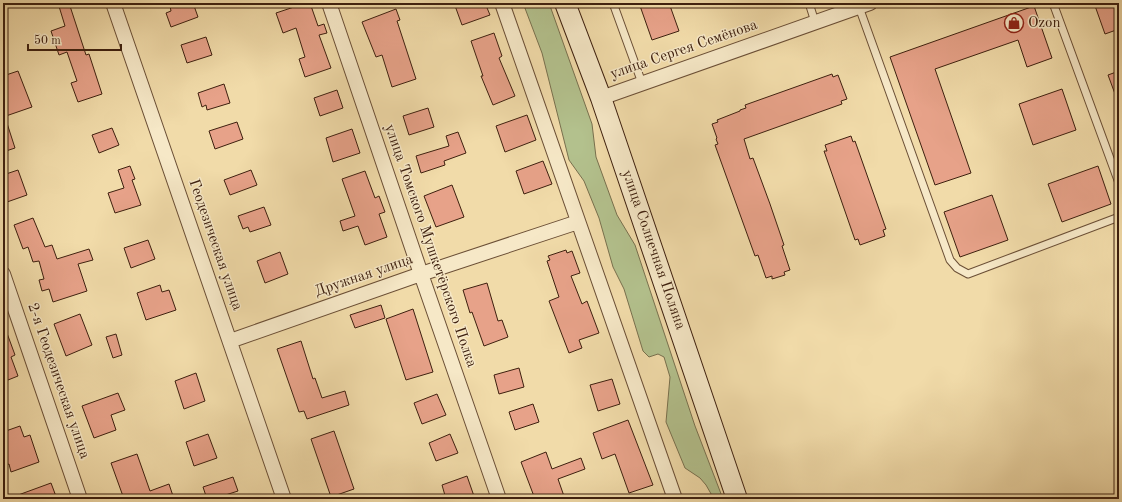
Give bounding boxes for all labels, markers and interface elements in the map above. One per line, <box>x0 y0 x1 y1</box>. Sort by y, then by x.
shop icon: Ozon <box>1003 12 1025 34</box>
place label: Ozon <box>1028 16 1061 31</box>
street label: улица Сергея Семёнова <box>608 18 760 82</box>
scale bar <box>28 26 121 52</box>
text: 50 m <box>34 34 61 47</box>
street label: улица Томского Мушкетёрского Полка <box>381 123 479 370</box>
street label: улица Солнечная Поляна <box>619 168 688 332</box>
street label: Геодезическая улица <box>185 177 245 313</box>
street label: Дружная улица <box>313 252 416 300</box>
street label: 2-я Геодезическая улица <box>24 301 92 461</box>

